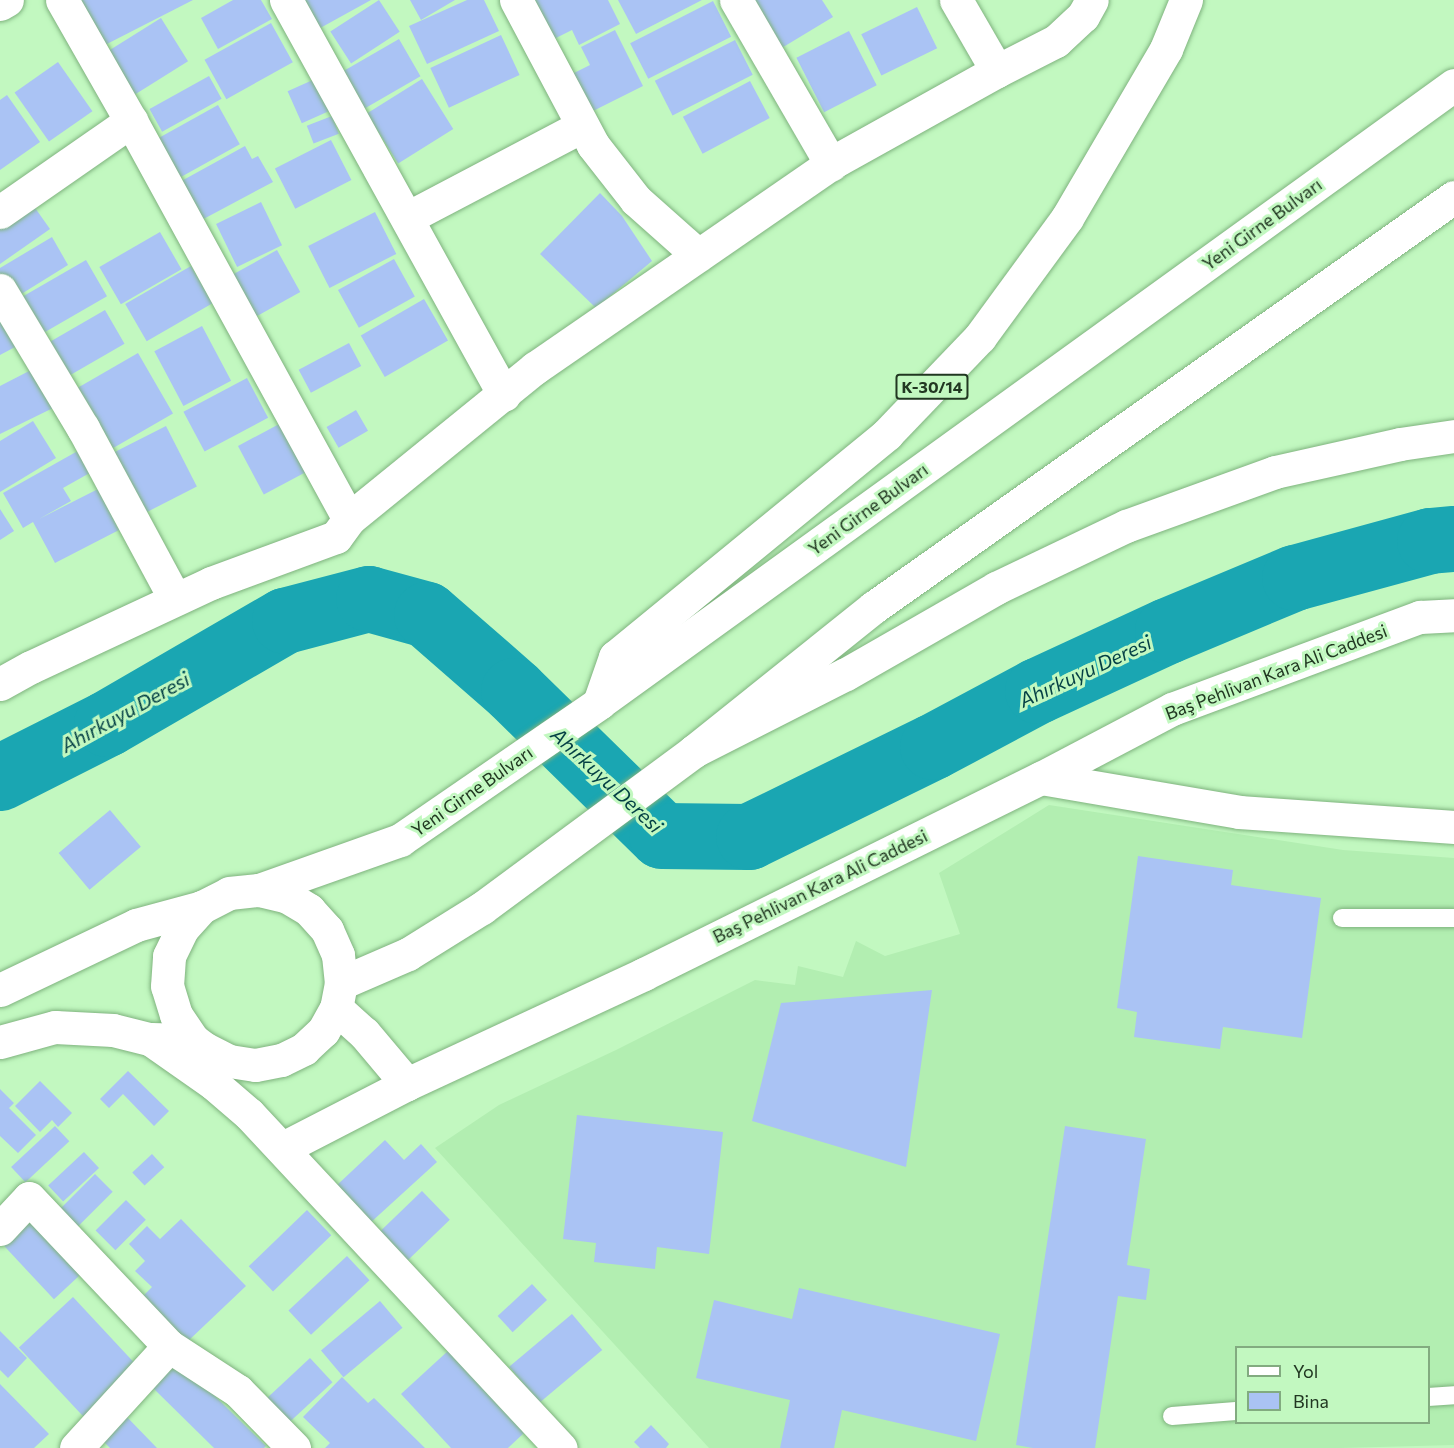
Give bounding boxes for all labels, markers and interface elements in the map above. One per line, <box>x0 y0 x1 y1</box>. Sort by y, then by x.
street label: Yeni Girne Bulvarı <box>1198 173 1326 275</box>
road number: K-30/14 <box>894 374 970 400</box>
street label: Yeni Girne Bulvarı <box>804 458 932 560</box>
street label: Baş Pehlivan Kara Ali Caddesi <box>1162 620 1390 724</box>
water label: Ahırkuyu Deresi <box>1015 630 1155 712</box>
water label: Ahırkuyu Deresi <box>56 667 194 757</box>
water label: Ahırkuyu Deresi <box>546 722 668 838</box>
street label: Yeni Girne Bulvarı <box>407 741 537 841</box>
street label: Baş Pehlivan Kara Ali Caddesi <box>709 825 931 947</box>
legend <box>1235 1346 1430 1424</box>
text: Yol <box>1293 1360 1318 1382</box>
text: Bina <box>1293 1390 1329 1412</box>

